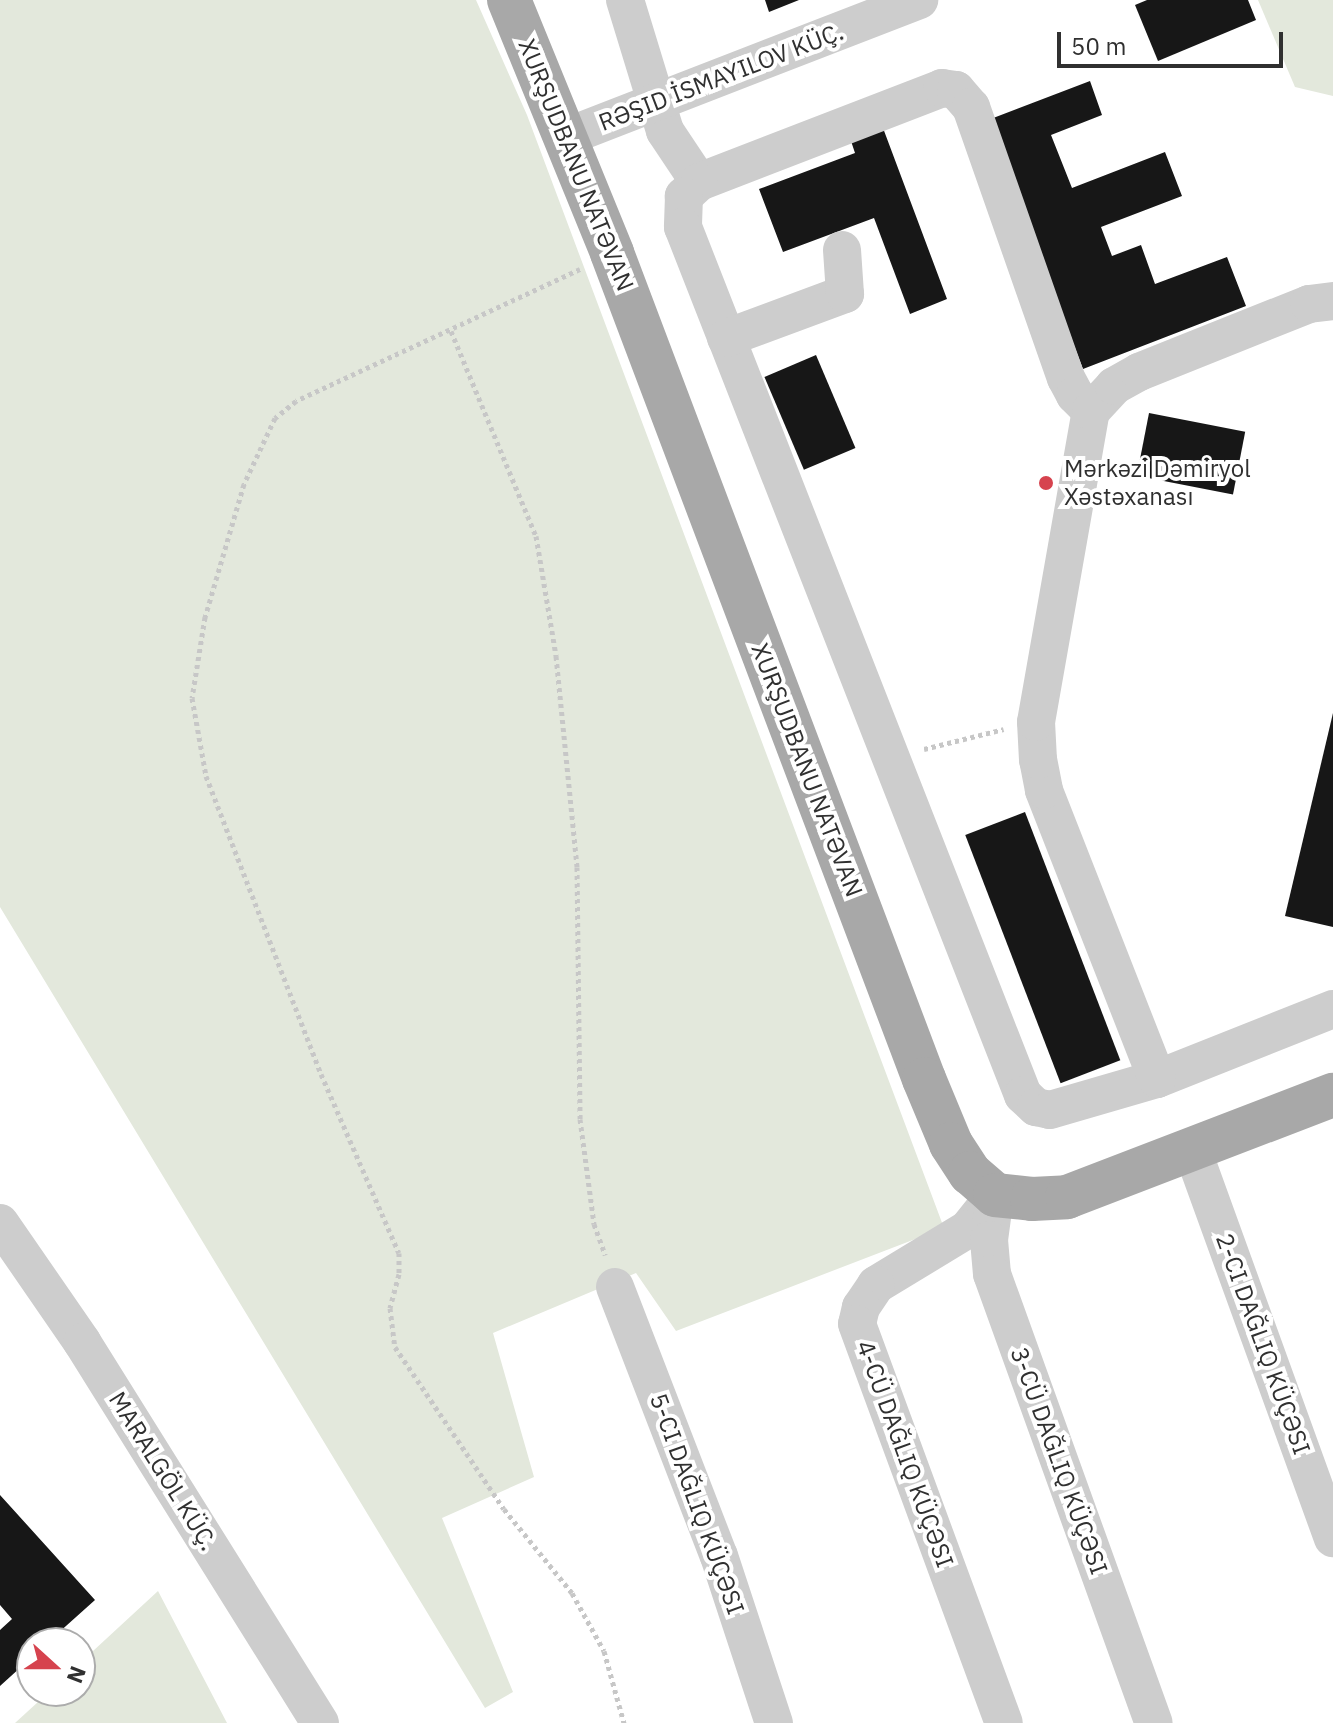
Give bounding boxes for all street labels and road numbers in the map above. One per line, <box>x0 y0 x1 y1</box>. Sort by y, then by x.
street label: RƏŞID İSMAYILOV KÜÇ. <box>595 17 847 137</box>
street label: XURŞUDBANU NATƏVAN <box>512 35 640 295</box>
street label: XURŞUDBANU NATƏVAN <box>745 639 869 901</box>
street label: 2-CI DAĞLIQ KÜÇƏSI <box>1210 1230 1316 1458</box>
street label: 4-CÜ DAĞLIQ KÜÇƏSI <box>850 1337 960 1571</box>
street label: 3-CÜ DAĞLIQ KÜÇƏSI <box>1004 1344 1114 1578</box>
street label: MARALGÖL KÜÇ. <box>103 1387 223 1555</box>
street label: 5-CI DAĞLIQ KÜÇƏSI <box>644 1390 750 1618</box>

